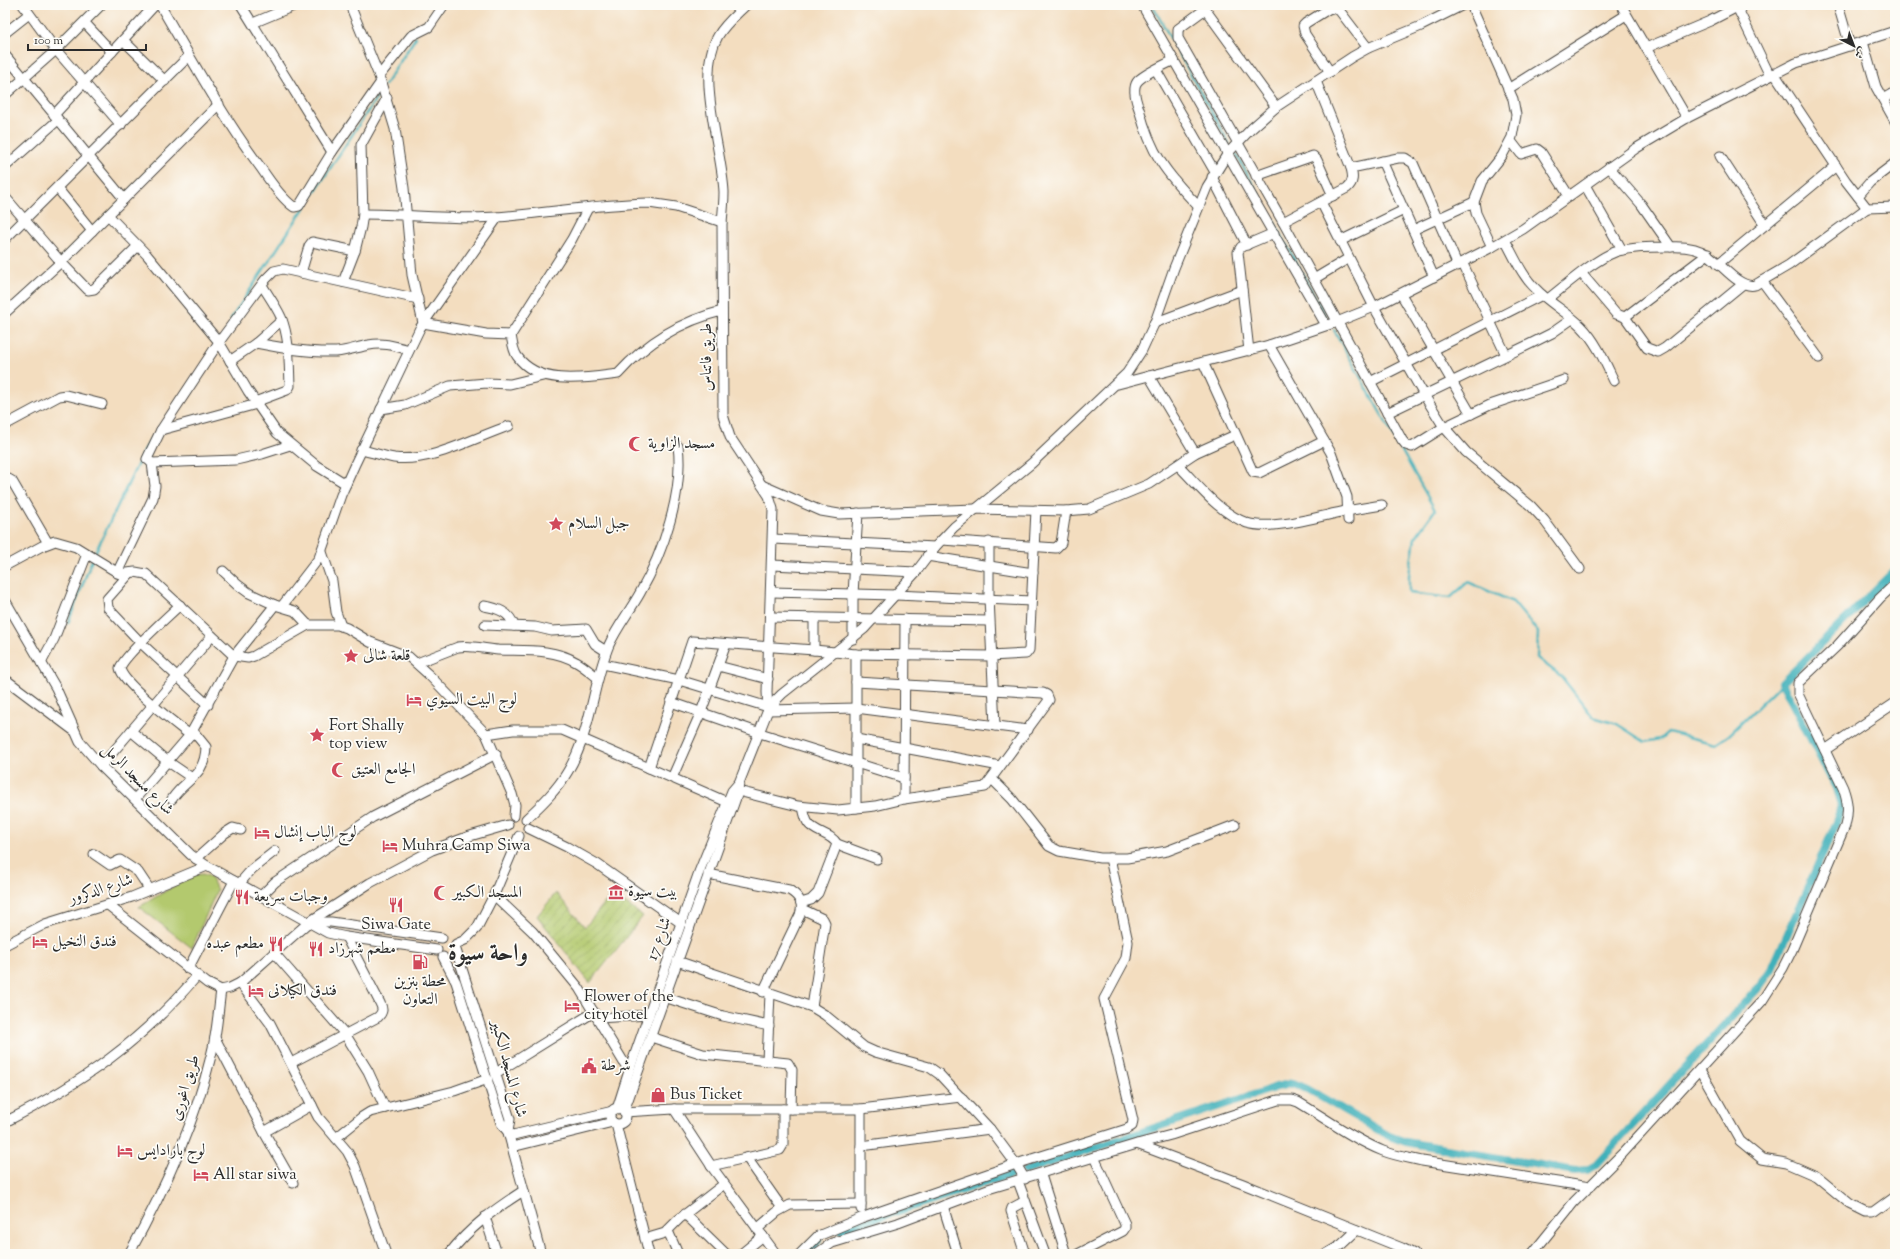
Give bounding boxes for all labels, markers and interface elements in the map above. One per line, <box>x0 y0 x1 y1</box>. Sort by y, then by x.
scale bar <box>28 26 146 52</box>
north arrow <box>1834 26 1874 66</box>
text: 100 m <box>34 32 63 50</box>
text: ش <box>1851 43 1869 62</box>
street label: طريق فاتناس <box>696 323 719 391</box>
place label: مسجد الزاوية <box>648 433 715 456</box>
mosque icon: مسجد الزاوية <box>627 435 645 453</box>
place label: جبل السلام <box>568 513 630 537</box>
place icon: جبل السلام <box>547 515 565 533</box>
place label: قلعة شالى <box>363 645 410 668</box>
place icon: قلعة شالى <box>342 647 360 665</box>
place label: لوج البيت السيوي <box>426 689 517 713</box>
hotel icon: لوج البيت السيوي <box>405 691 423 709</box>
place label: Fort Shally top view <box>329 715 404 756</box>
place icon: Fort Shally top view <box>308 726 326 744</box>
street label: شارع مسجد الرمل <box>96 739 178 821</box>
place label: الجامع العتيق <box>351 759 415 784</box>
mosque icon: الجامع العتيق <box>330 761 348 779</box>
place label: لوج الباب إنشال <box>274 822 357 846</box>
hotel icon: لوج الباب إنشال <box>253 824 271 842</box>
place label: Muhra Camp Siwa <box>402 835 531 858</box>
hotel icon: Muhra Camp Siwa <box>381 837 399 855</box>
street label: شارع الدكرور <box>64 869 136 912</box>
place label: بيت سيوة <box>628 881 678 904</box>
place label: المسجد الكبير <box>451 882 522 905</box>
museum icon: بيت سيوة <box>607 883 625 901</box>
mosque icon: المسجد الكبير <box>432 884 450 902</box>
place label: وجبات سريعة <box>254 886 328 909</box>
restaurant icon: وجبات سريعة <box>233 888 251 906</box>
restaurant icon: Siwa Gate <box>387 896 405 914</box>
place label: Siwa Gate <box>361 914 431 937</box>
street label: شارع 17 <box>642 914 678 964</box>
place label: فندق النخيل <box>52 931 117 954</box>
hotel icon: فندق النخيل <box>31 933 49 951</box>
place label: مطعم عبده <box>206 933 264 958</box>
restaurant icon: مطعم عبده <box>267 935 285 953</box>
district label: واحة سيوة <box>448 937 528 971</box>
place label: مطعم شهرزاد <box>328 938 396 963</box>
restaurant icon: مطعم شهرزاد <box>307 940 325 958</box>
fuel station icon: محطة بنزين التعاون <box>411 953 429 971</box>
place label: محطة بنزين التعاون <box>394 971 447 1012</box>
place label: فندق الكيلانى <box>268 980 337 1003</box>
hotel icon: فندق الكيلانى <box>247 982 265 1000</box>
place label: Flower of the city hotel <box>584 986 674 1027</box>
hotel icon: Flower of the city hotel <box>563 997 581 1015</box>
street label: شارع المسجد الكبير <box>483 1016 532 1120</box>
street label: طريق اغورى <box>165 1052 207 1124</box>
place label: شرطة <box>601 1055 631 1078</box>
public building icon: شرطة <box>580 1057 598 1075</box>
place label: Bus Ticket <box>670 1084 743 1107</box>
shop icon: Bus Ticket <box>649 1086 667 1104</box>
place label: لوج بارادايس <box>137 1140 205 1164</box>
hotel icon: لوج بارادايس <box>116 1142 134 1160</box>
place label: All star siwa <box>213 1164 297 1187</box>
hotel icon: All star siwa <box>192 1166 210 1184</box>

